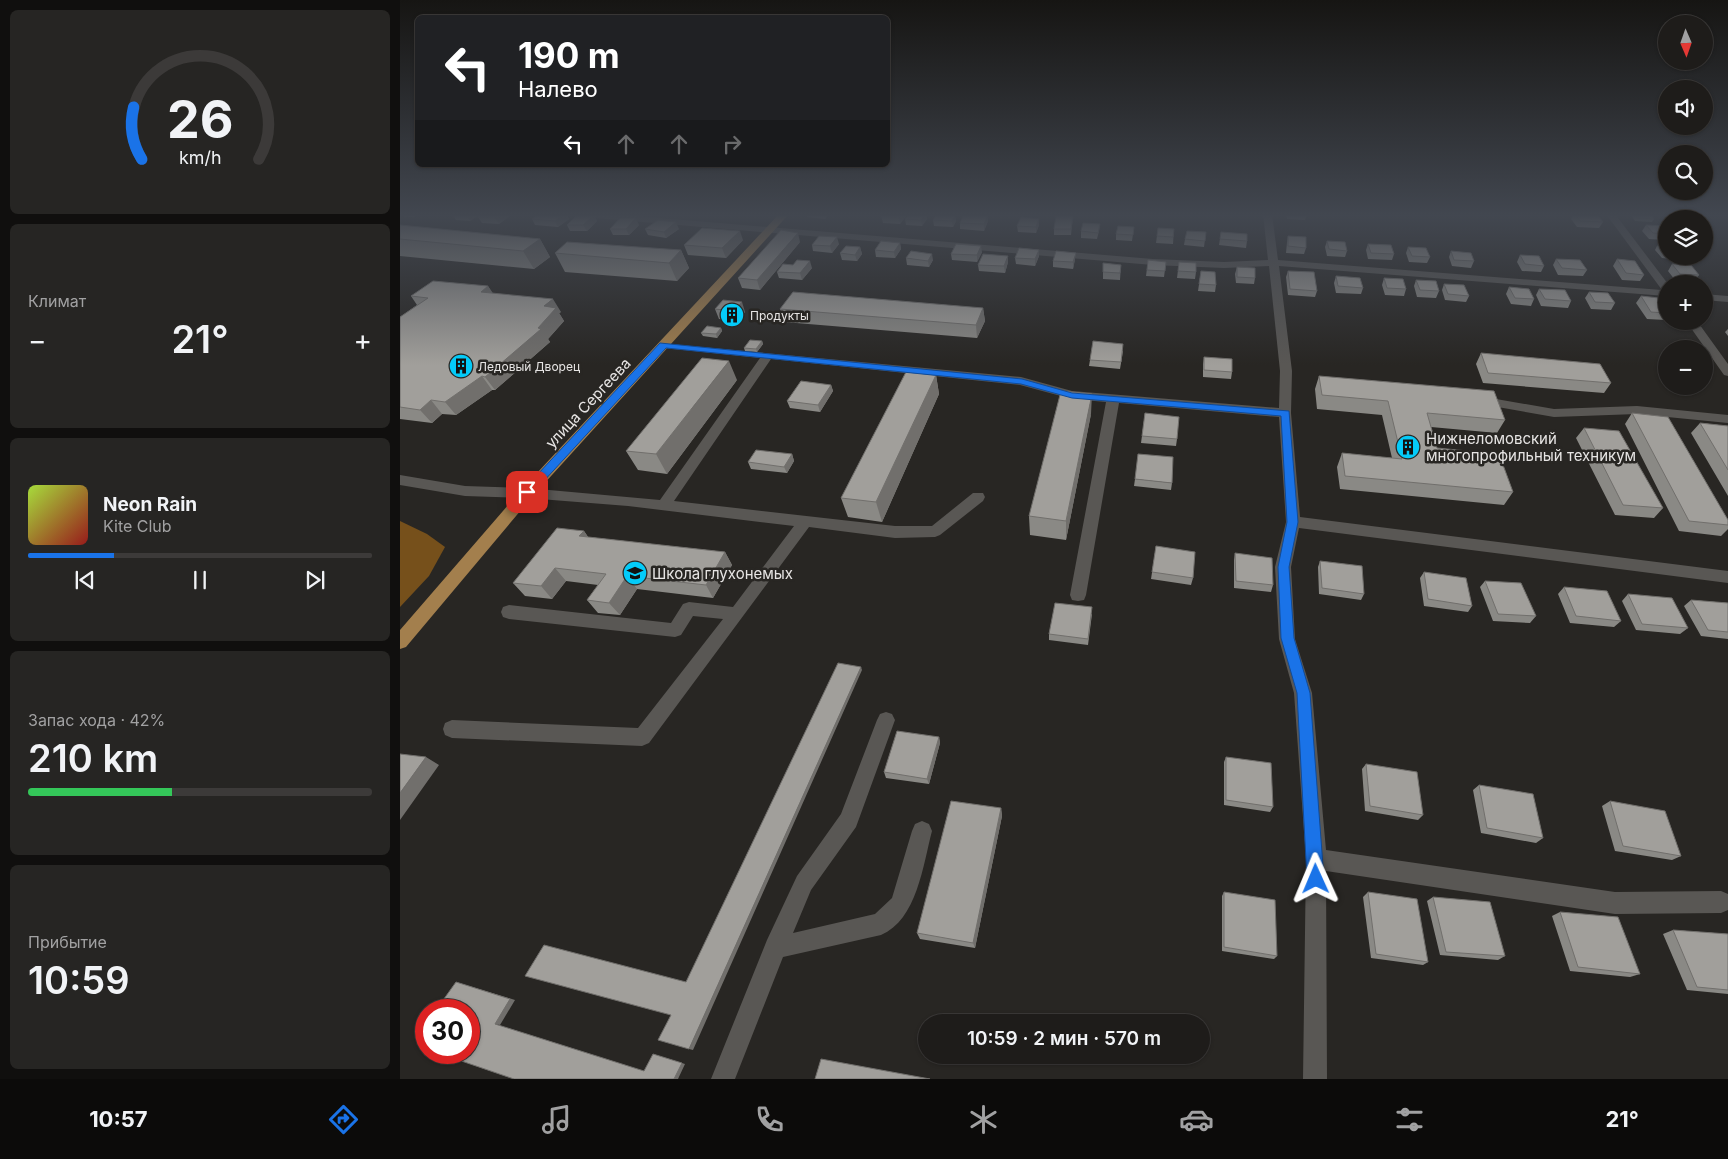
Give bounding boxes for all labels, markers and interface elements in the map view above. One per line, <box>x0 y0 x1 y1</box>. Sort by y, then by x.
north arrow <box>1658 15 1712 70</box>
map controls <box>1658 15 1713 395</box>
text: 190 m <box>518 34 620 76</box>
icon: left <box>435 35 500 100</box>
text: Налево <box>518 76 598 102</box>
button: sound <box>1658 80 1713 135</box>
text: 26 <box>167 88 233 151</box>
icon: left <box>559 130 587 158</box>
icon: ahead <box>612 130 640 158</box>
icon: ahead <box>665 130 693 158</box>
icon: right <box>718 130 746 158</box>
button: search <box>1658 145 1713 200</box>
text: km/h <box>179 147 221 168</box>
button: layers <box>1658 210 1713 265</box>
button: + <box>1658 275 1713 330</box>
text: Климат <box>28 291 86 311</box>
building icon: Продукты <box>719 302 745 328</box>
place label: Продукты <box>750 308 809 323</box>
text: 21° <box>171 316 229 362</box>
text: − <box>28 323 47 357</box>
text: + <box>353 323 372 357</box>
button: − <box>1658 340 1713 395</box>
building icon: Ледовый Дворец <box>448 353 474 379</box>
street label: улица Сергеева <box>541 354 635 452</box>
place label: Ледовый Дворец <box>478 359 580 374</box>
place label: Нижнеломовский многопрофильный техникум <box>1426 429 1636 465</box>
building icon: Нижнеломовский многопрофильный техникум <box>1395 434 1421 460</box>
pin <box>506 471 548 513</box>
icon: arrive <box>513 478 541 506</box>
text: Neon Rain <box>103 493 197 516</box>
text: Kite Club <box>103 516 172 536</box>
school or university icon: Школа глухонемых <box>622 560 648 586</box>
place label: Школа глухонемых <box>652 564 793 583</box>
icon: previous <box>71 566 99 594</box>
icon: pause <box>186 566 214 594</box>
icon: next <box>301 566 329 594</box>
text: Запас хода · 42% <box>28 710 165 730</box>
text: 210 km <box>28 735 158 781</box>
position arrow <box>1289 852 1341 904</box>
text: Прибытие <box>28 932 107 952</box>
text: 10:59 <box>28 957 129 1003</box>
speed limit sign: 30 <box>415 999 480 1064</box>
text: 10:59 · 2 мин · 570 m <box>967 1027 1161 1050</box>
icon: directions <box>326 1102 361 1137</box>
icon: music <box>539 1102 574 1137</box>
icon: phone <box>752 1102 787 1137</box>
icon: climate <box>966 1102 1001 1137</box>
icon: car <box>1179 1102 1214 1137</box>
icon: filters <box>1392 1102 1427 1137</box>
text: 10:57 <box>89 1106 148 1132</box>
text: 21° <box>1605 1106 1639 1132</box>

